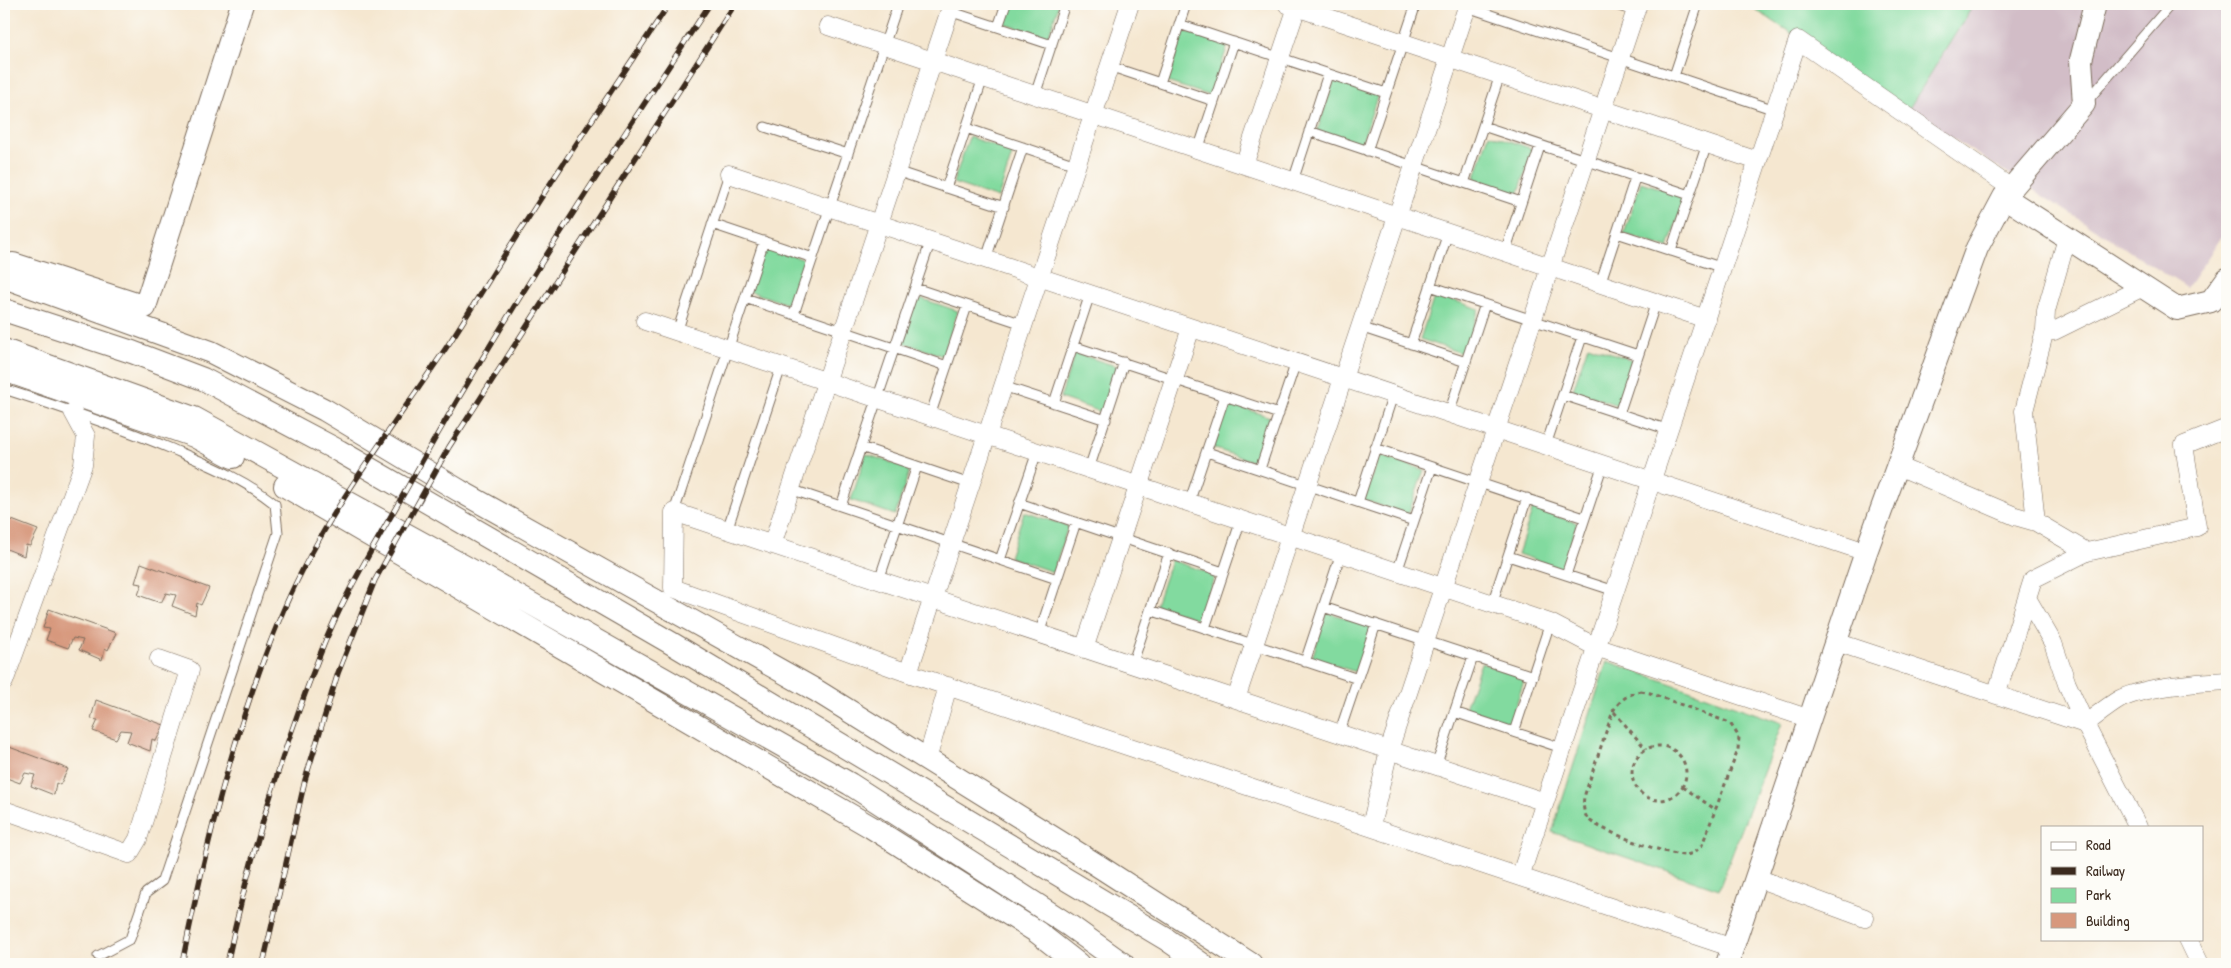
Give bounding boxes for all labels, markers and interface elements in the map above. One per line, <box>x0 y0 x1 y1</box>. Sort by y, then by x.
legend <box>2041 826 2204 940</box>
text: Road <box>2086 834 2111 855</box>
text: Railway <box>2086 860 2125 881</box>
text: Park <box>2086 884 2111 905</box>
text: Building <box>2086 910 2130 931</box>

